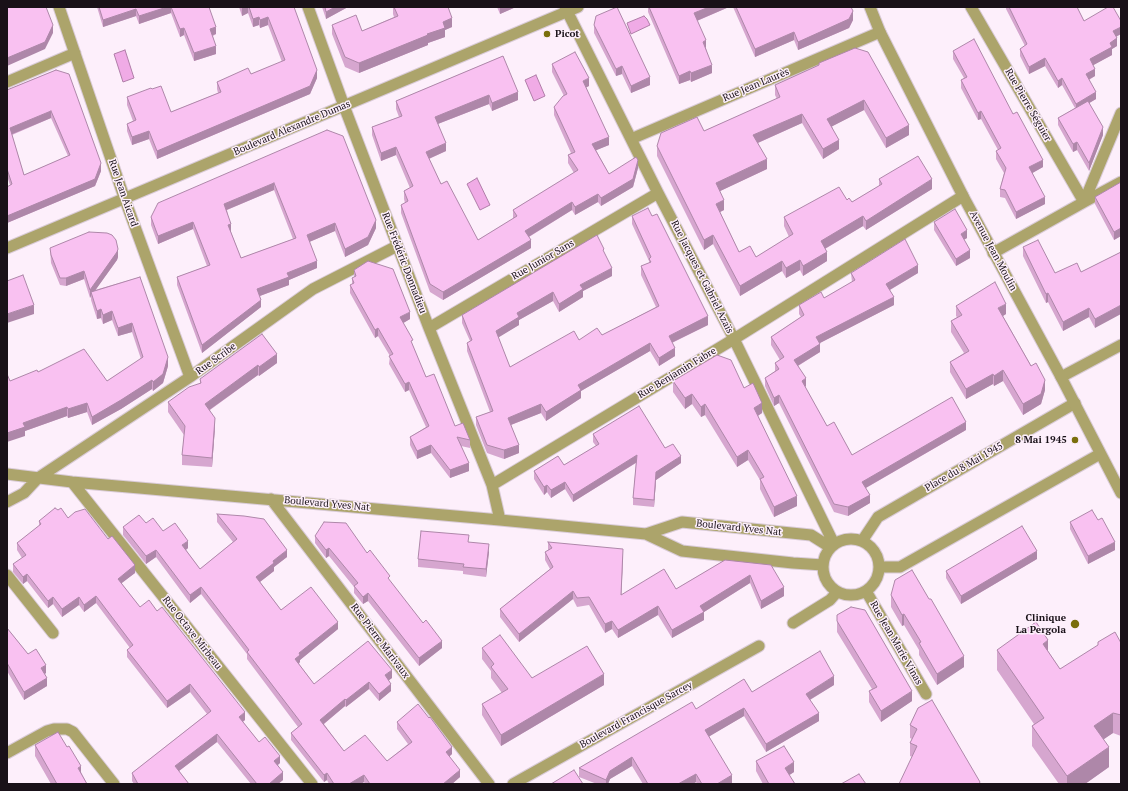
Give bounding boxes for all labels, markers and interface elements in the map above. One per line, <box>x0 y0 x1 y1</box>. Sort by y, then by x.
place label: Picot <box>555 28 579 40</box>
marker: Picot <box>542 29 552 39</box>
street label: Rue Jean Laurès <box>721 66 791 104</box>
street label: Rue Pierre Séguier <box>1002 67 1054 143</box>
street label: Boulevard Alexandre Dumas <box>232 98 352 158</box>
street label: Rue Jean Aicard <box>106 158 140 228</box>
street label: Avenue Jean Moulin <box>967 209 1019 293</box>
street label: Rue Frédéric Donnadieu <box>379 211 429 315</box>
street label: Rue Jacques et Gabriel Azaïs <box>668 218 736 336</box>
street label: Rue Junior Sans <box>510 237 576 283</box>
street label: Rue Scribe <box>193 340 239 378</box>
street label: Rue Benjamin Fabre <box>636 345 718 401</box>
place label: 8 Mai 1945 <box>1015 434 1067 446</box>
marker: 8 Mai 1945 <box>1070 435 1080 445</box>
street label: Place du 8 Mai 1945 <box>923 440 1005 494</box>
street label: Boulevard Yves Nat <box>284 494 370 514</box>
street label: Boulevard Yves Nat <box>696 518 782 538</box>
street label: Rue Octave Mirbeau <box>160 594 224 672</box>
street label: Rue Jean Marie Vinas <box>867 599 925 687</box>
street label: Rue Pierre Marivaux <box>348 601 412 681</box>
place label: Clinique La Pergola <box>1016 612 1066 636</box>
marker: Clinique La Pergola <box>1069 618 1081 630</box>
street label: Boulevard Francisque Sarcey <box>578 679 694 751</box>

